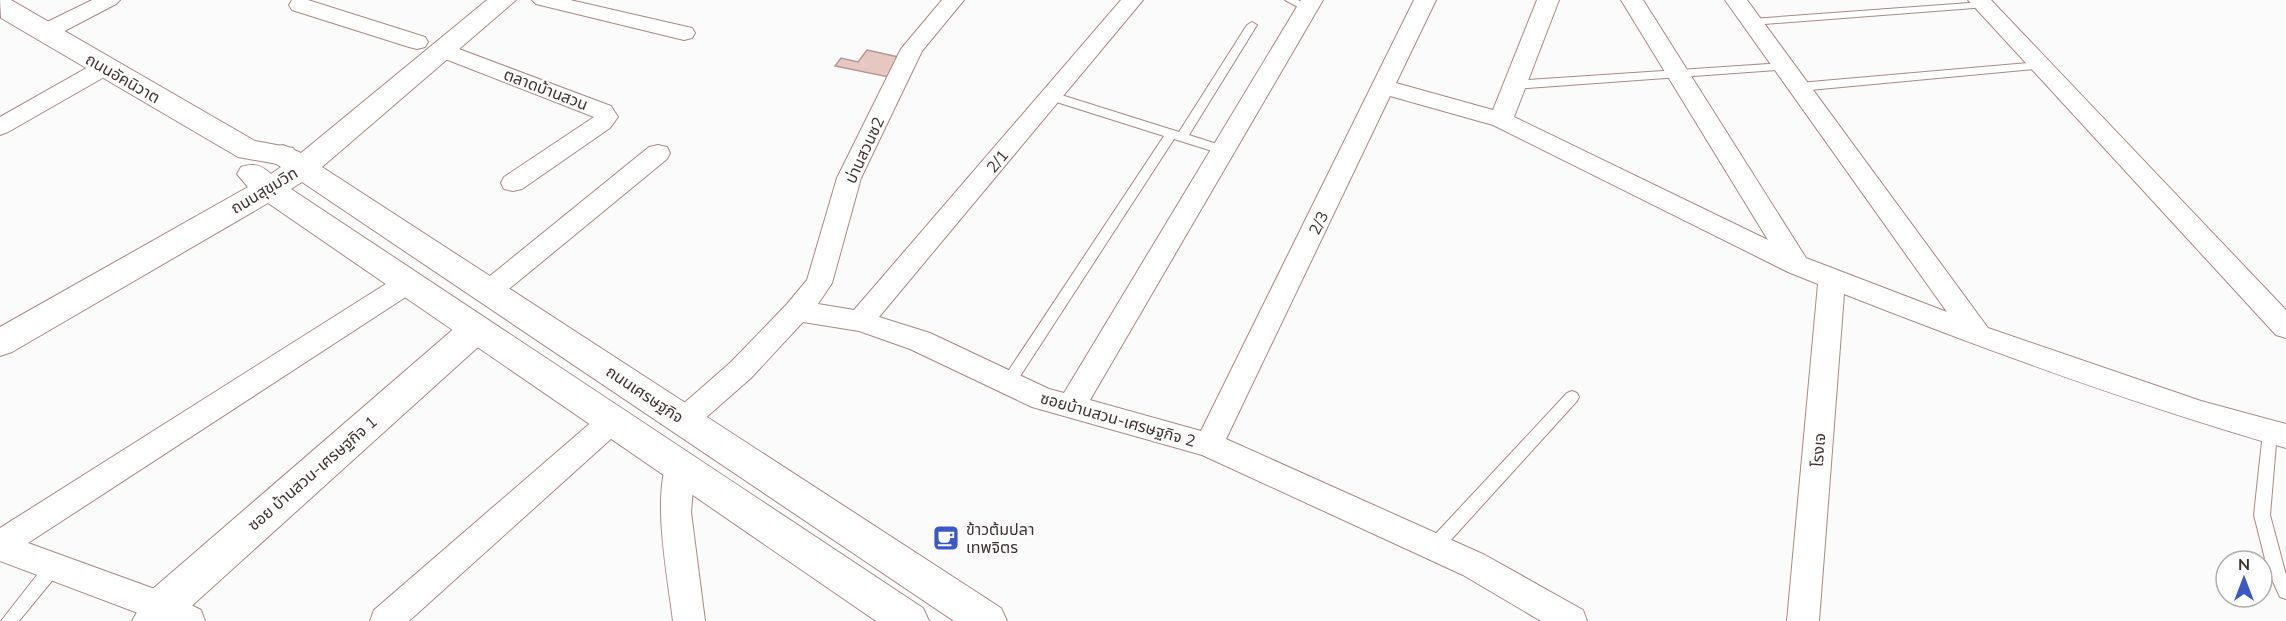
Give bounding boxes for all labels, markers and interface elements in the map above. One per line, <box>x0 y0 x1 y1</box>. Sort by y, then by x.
street label: ถนนอัคนิวาต <box>82 49 164 107</box>
street label: ตลาดบ้านสวน <box>501 64 591 114</box>
street label: บ่านสวนซ2 <box>840 113 888 187</box>
street label: 2/1 <box>982 145 1012 177</box>
street label: ถนนสุขุมวิท <box>227 162 301 218</box>
street label: 2/3 <box>1304 208 1332 238</box>
street label: ถนนเศรษฐกิจ <box>603 361 687 427</box>
street label: ซอยบ้านสวน-เศรษฐกิจ 2 <box>1038 387 1198 451</box>
street label: ซอย บ้านสวน-เศรษฐกิจ 1 <box>243 411 381 535</box>
street label: โรงเจ <box>1807 432 1829 468</box>
place label: ข้าวต้มปลา เทพจิตร <box>966 519 1034 557</box>
cafe icon: ข้าวต้มปลา เทพจิตร <box>931 523 961 553</box>
north arrow <box>2214 549 2274 609</box>
text: N <box>2238 554 2250 574</box>

